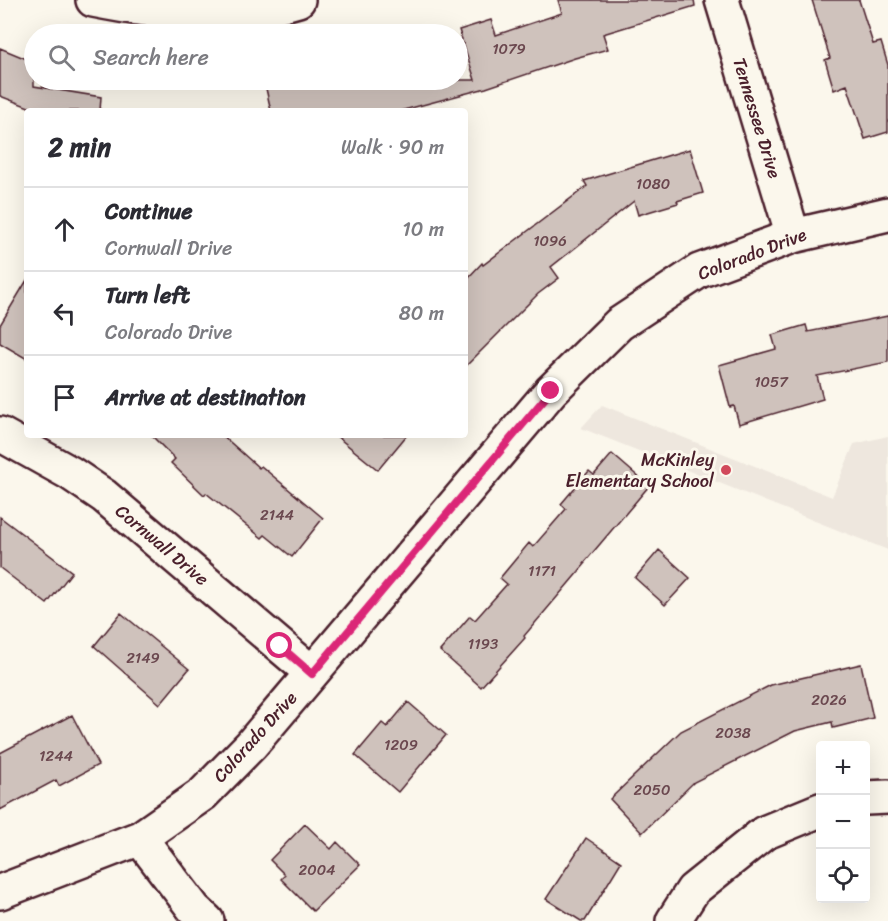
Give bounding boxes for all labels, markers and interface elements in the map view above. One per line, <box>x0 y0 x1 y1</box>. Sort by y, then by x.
search box <box>24 24 468 90</box>
house number: 1079 <box>492 36 526 62</box>
text: Search here <box>93 38 209 77</box>
icon: search <box>45 41 78 74</box>
street label: Tennessee Drive <box>723 54 791 183</box>
text: 2 min <box>48 124 111 170</box>
text: Walk · 90 m <box>341 130 444 165</box>
house number: 1080 <box>636 171 670 197</box>
text: Continue <box>105 192 193 231</box>
text: 10 m <box>402 212 444 247</box>
icon: ahead <box>48 213 81 246</box>
street label: Colorado Drive <box>693 218 811 289</box>
house number: 1096 <box>533 228 567 254</box>
text: Cornwall Drive <box>105 231 232 266</box>
text: Turn left <box>105 276 190 315</box>
text: 80 m <box>399 296 444 331</box>
icon: left <box>48 297 81 330</box>
text: Colorado Drive <box>105 315 232 350</box>
house number: 1057 <box>754 369 789 395</box>
route end <box>537 377 563 403</box>
text: Arrive at destination <box>105 378 306 417</box>
icon: arrive <box>48 381 81 414</box>
place label: McKinley Elementary School <box>565 444 715 497</box>
marker: McKinley Elementary School <box>719 463 733 477</box>
street label: Cornwall Drive <box>108 496 216 594</box>
house number: 2144 <box>260 502 294 528</box>
house number: 1171 <box>528 558 556 584</box>
house number: 1193 <box>468 631 498 657</box>
route start <box>266 632 292 658</box>
house number: 2149 <box>126 645 160 671</box>
street label: Colorado Drive <box>205 684 305 790</box>
house number: 2026 <box>811 687 847 713</box>
house number: 2038 <box>715 720 751 746</box>
house number: 1209 <box>384 732 418 758</box>
map controls <box>816 741 870 903</box>
button: + <box>816 741 870 795</box>
house number: 1244 <box>39 743 73 769</box>
house number: 2050 <box>634 777 670 803</box>
button: − <box>816 795 870 849</box>
button: locate <box>816 849 870 903</box>
house number: 2004 <box>299 857 336 883</box>

